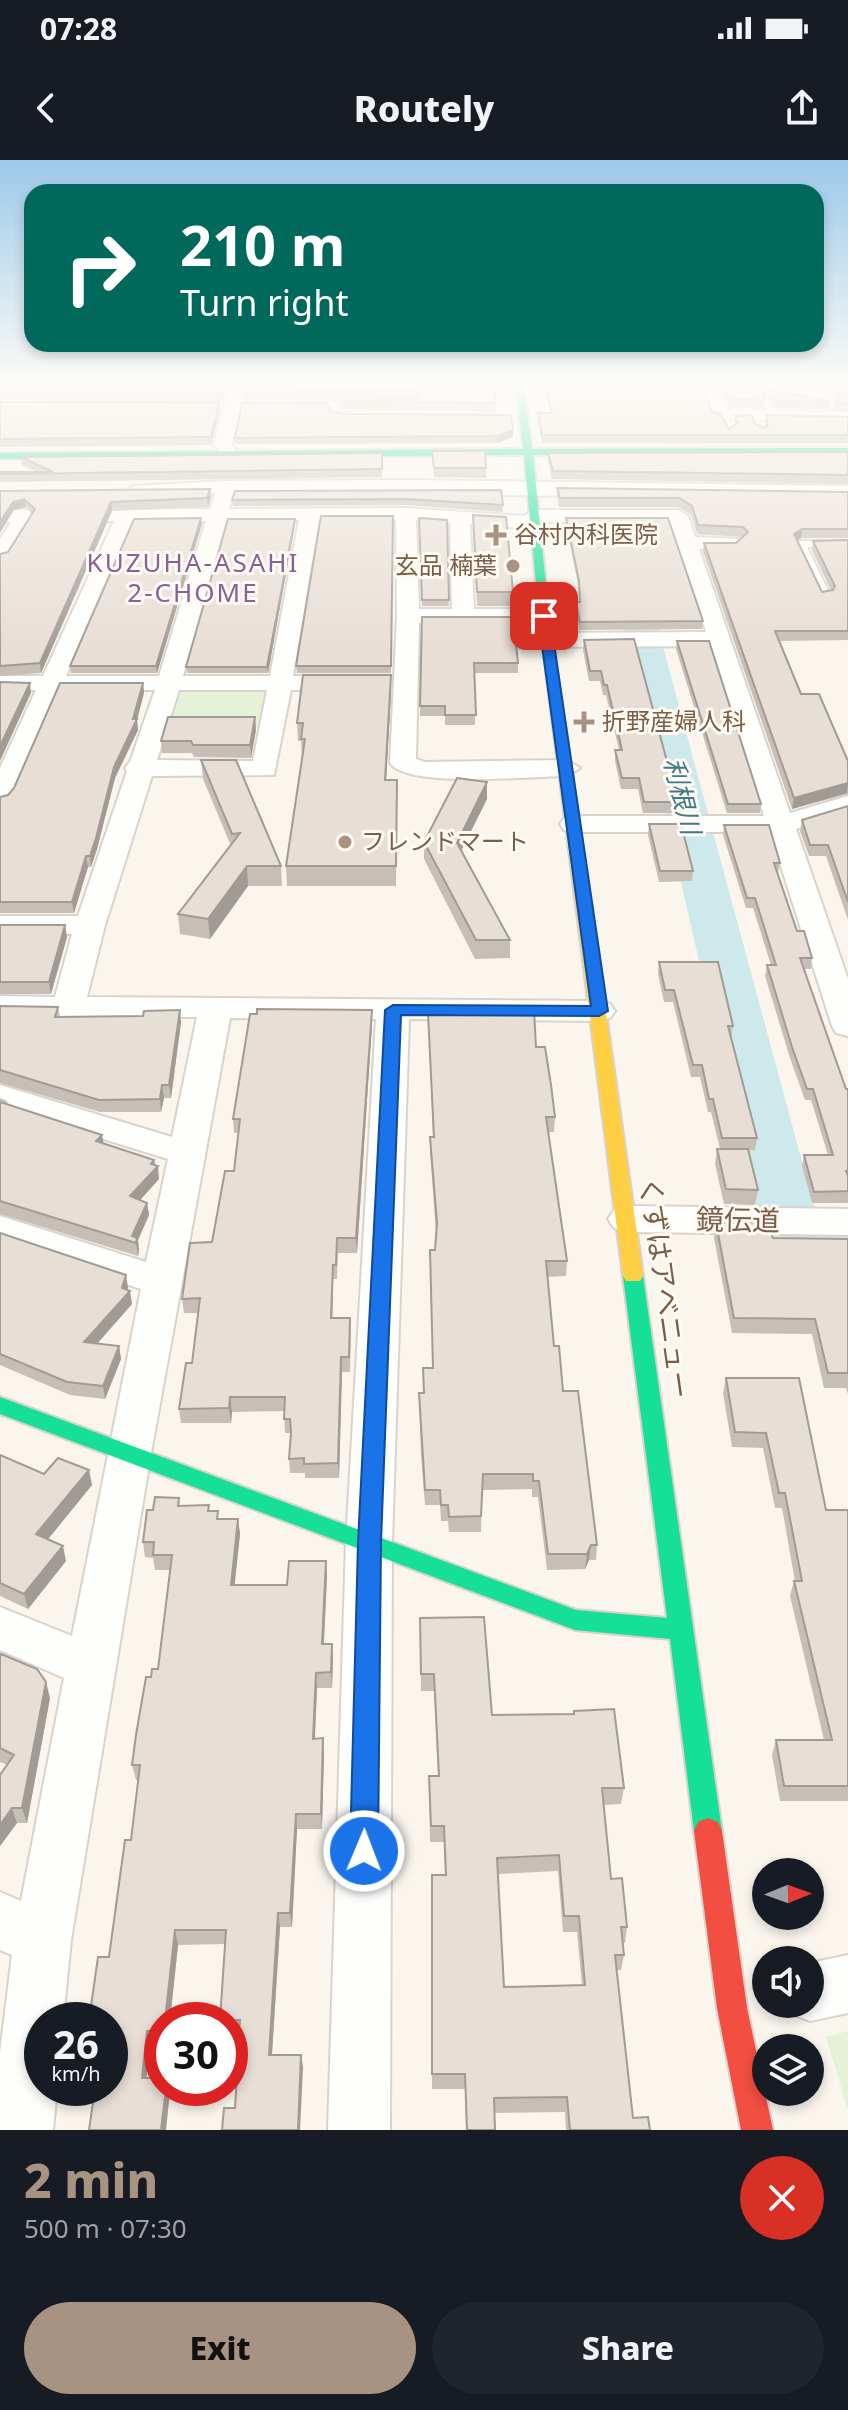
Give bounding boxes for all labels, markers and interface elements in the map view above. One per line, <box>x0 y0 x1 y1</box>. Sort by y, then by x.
text: 07:28 <box>40 8 117 49</box>
text: Routely <box>354 84 494 133</box>
icon: back <box>24 86 68 130</box>
icon: share <box>780 86 824 130</box>
text: 210 m <box>180 206 345 282</box>
icon: right <box>48 216 152 320</box>
text: Turn right <box>180 278 348 327</box>
place label: 谷村内科医院 <box>514 517 658 550</box>
marker: 谷村内科医院 <box>485 524 507 546</box>
district label: KUZUHA-ASAHI 2-CHOME <box>87 544 299 610</box>
place label: 玄品 楠葉 <box>395 548 497 581</box>
marker: 玄品 楠葉 <box>504 557 522 575</box>
pin <box>510 582 578 650</box>
icon: arrive <box>522 594 566 638</box>
place label: 折野産婦人科 <box>602 704 746 737</box>
marker: 折野産婦人科 <box>573 711 595 733</box>
water label: 利根川 <box>656 754 711 841</box>
place label: フレンドマート <box>361 824 529 857</box>
marker: フレンドマート <box>336 833 354 851</box>
street label: くずはアベニュー <box>632 1175 700 1401</box>
street label: 鏡伝道 <box>696 1199 780 1239</box>
position arrow <box>322 1809 406 1893</box>
north arrow <box>752 1858 824 1930</box>
map controls <box>752 1858 824 2106</box>
button: sound <box>752 1946 824 2018</box>
speed limit sign: 30 <box>144 2002 248 2106</box>
text: 26 <box>53 2016 99 2071</box>
button: layers <box>752 2034 824 2106</box>
text: km/h <box>51 2060 101 2087</box>
text: 2 min <box>24 2147 158 2212</box>
button: close <box>740 2156 824 2240</box>
text: 500 m · 07:30 <box>24 2210 187 2246</box>
button: Exit <box>24 2302 416 2394</box>
button: Share <box>432 2302 824 2394</box>

